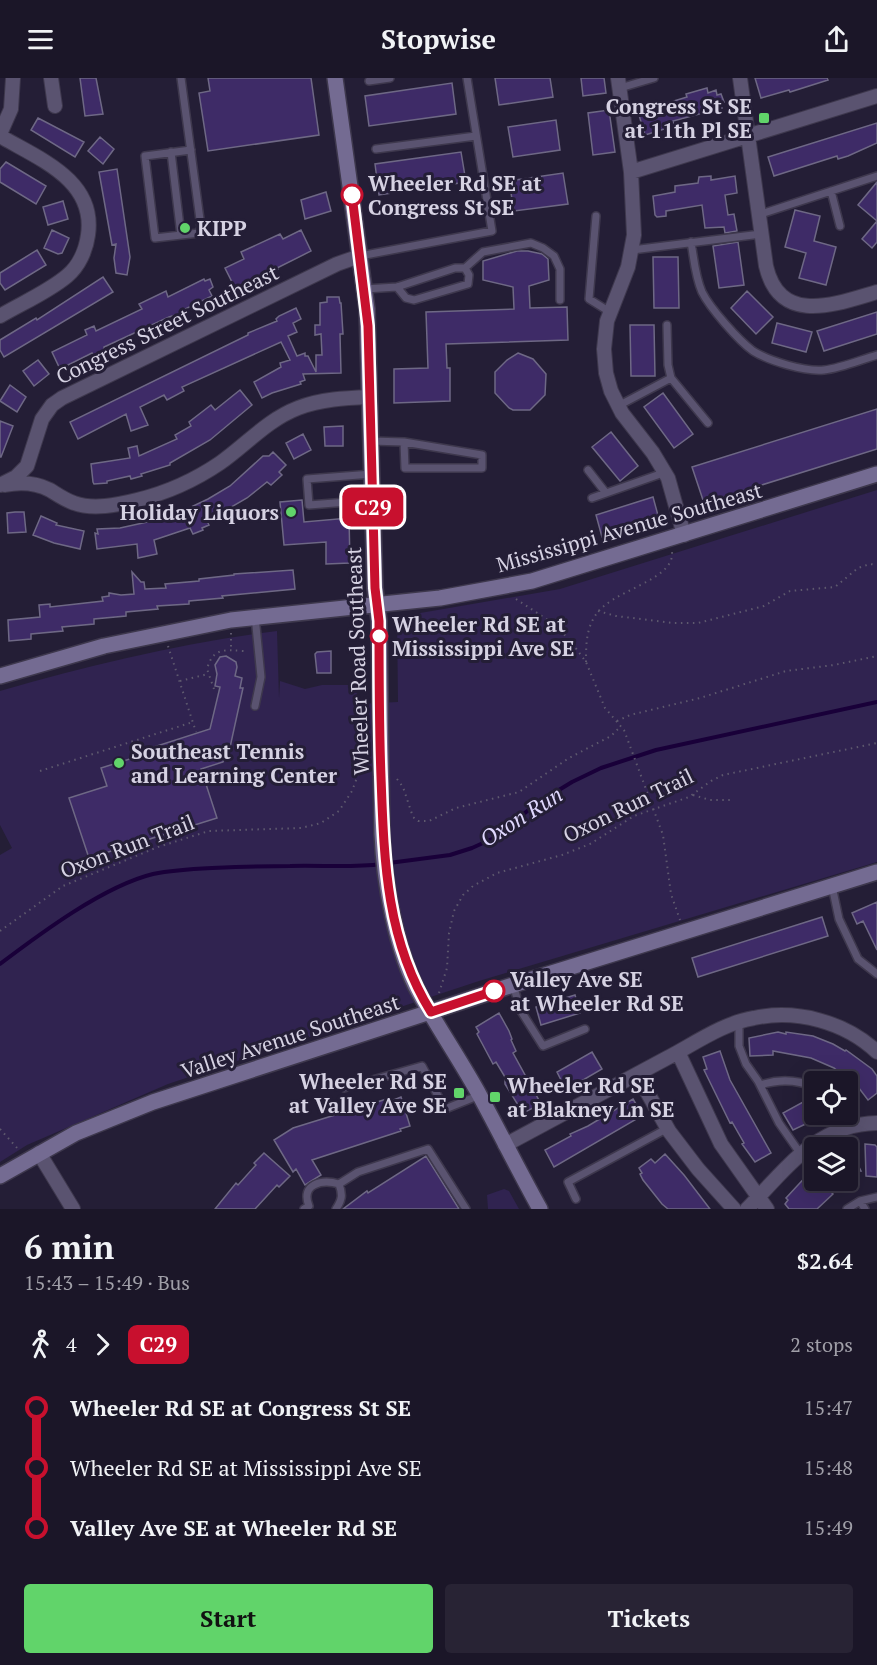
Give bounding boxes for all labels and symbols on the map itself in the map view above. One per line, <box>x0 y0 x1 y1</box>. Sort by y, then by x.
place label: Congress St SE at 11th Pl SE <box>606 92 752 144</box>
marker: Congress St SE at 11th Pl SE <box>757 111 771 125</box>
place label: Wheeler Rd SE at Congress St SE <box>368 169 542 221</box>
marker: Wheeler Rd SE at Congress St SE <box>341 184 363 206</box>
place label: KIPP <box>197 214 247 242</box>
marker: KIPP <box>178 221 192 235</box>
street label: Congress Street Southeast <box>51 258 283 390</box>
street label: Mississippi Avenue Southeast <box>493 476 765 578</box>
line badge: C29 <box>338 488 407 526</box>
place label: Holiday Liquors <box>120 498 279 526</box>
marker: Holiday Liquors <box>284 505 298 519</box>
street label: Wheeler Road Southeast <box>339 546 375 776</box>
place label: Wheeler Rd SE at Mississippi Ave SE <box>392 610 575 662</box>
marker: Wheeler Rd SE at Mississippi Ave SE <box>370 627 388 645</box>
place label: Southeast Tennis and Learning Center <box>131 737 337 789</box>
marker: Southeast Tennis and Learning Center <box>112 756 126 770</box>
street label: Oxon Run Trail <box>558 761 698 849</box>
water label: Oxon Run <box>474 779 568 853</box>
street label: Oxon Run Trail <box>56 808 198 884</box>
place label: Valley Ave SE at Wheeler Rd SE <box>510 965 684 1017</box>
marker: Valley Ave SE at Wheeler Rd SE <box>483 980 505 1002</box>
street label: Valley Avenue Southeast <box>177 987 403 1085</box>
place label: Wheeler Rd SE at Valley Ave SE <box>289 1067 447 1119</box>
place label: Wheeler Rd SE at Blakney Ln SE <box>507 1071 674 1123</box>
marker: Wheeler Rd SE at Valley Ave SE <box>452 1086 466 1100</box>
marker: Wheeler Rd SE at Blakney Ln SE <box>488 1090 502 1104</box>

